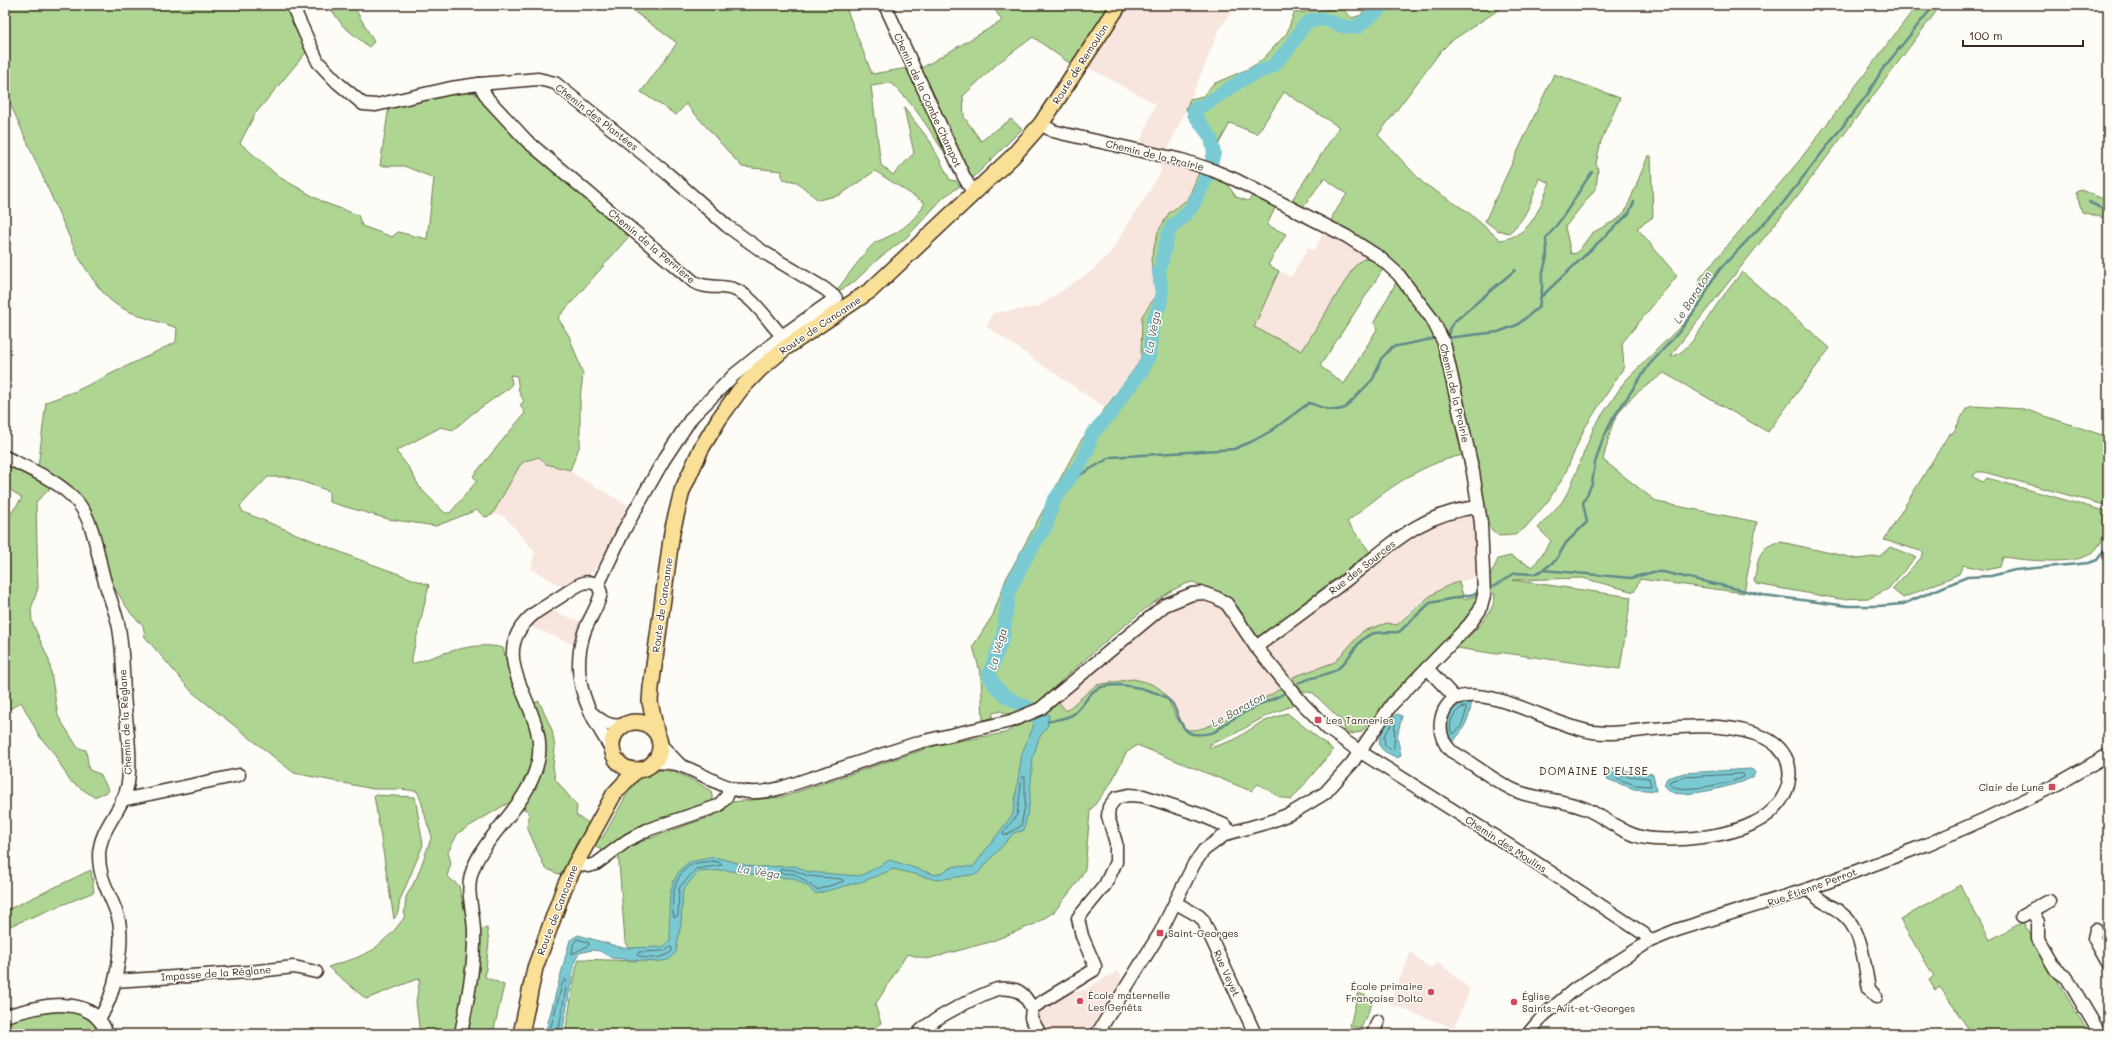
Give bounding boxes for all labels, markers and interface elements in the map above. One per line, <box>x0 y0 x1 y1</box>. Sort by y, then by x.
street label: Route de Remoulon <box>1049 21 1111 107</box>
scale bar <box>1963 22 2083 48</box>
text: 100 m <box>1969 27 2003 43</box>
street label: Chemin de la Combe Champot <box>891 31 965 169</box>
street label: Chemin des Plantées <box>553 80 641 154</box>
street label: Chemin de la Prairie <box>1104 136 1206 174</box>
street label: Chemin de la Perriere <box>606 206 698 286</box>
water label: Le Baraton <box>1669 268 1715 326</box>
street label: Route de Cancanne <box>776 292 864 358</box>
water label: La Véga <box>1141 309 1163 354</box>
street label: Chemin de la Prairie <box>1437 342 1473 444</box>
street label: Rue des Sources <box>1326 537 1398 597</box>
street label: Route de Cancanne <box>648 557 676 653</box>
water label: La Véga <box>984 626 1010 672</box>
street label: Chemin de la Réglane <box>115 669 135 775</box>
water label: Le Baraton <box>1208 688 1268 730</box>
place label: Les Tanneries <box>1326 713 1394 727</box>
marker: Les Tanneries <box>1313 715 1323 725</box>
district label: DOMAINE D'ELISE <box>1539 763 1649 778</box>
place label: Clair de Lune <box>1979 780 2044 794</box>
marker: Clair de Lune <box>2047 782 2057 792</box>
street label: Chemin des Moulins <box>1462 812 1550 876</box>
water label: La Véga <box>737 860 781 882</box>
street label: Route de Cancanne <box>533 863 581 957</box>
street label: Rue Étienne Perrot <box>1766 864 1858 910</box>
place label: Saint-Georges <box>1168 926 1239 940</box>
marker: Saint-Georges <box>1155 928 1165 938</box>
street label: Rue Veyet <box>1210 947 1244 999</box>
street label: Impasse de la Réglane <box>160 962 272 984</box>
place label: École primaire Françoise Dolto <box>1346 979 1423 1005</box>
marker: École primaire Françoise Dolto <box>1426 987 1436 997</box>
place label: École maternelle Les Genêts <box>1088 988 1170 1014</box>
place label: Église Saints-Avit-et-Georges <box>1522 989 1635 1015</box>
marker: École maternelle Les Genêts <box>1075 996 1085 1006</box>
marker: Église Saints-Avit-et-Georges <box>1509 997 1519 1007</box>

